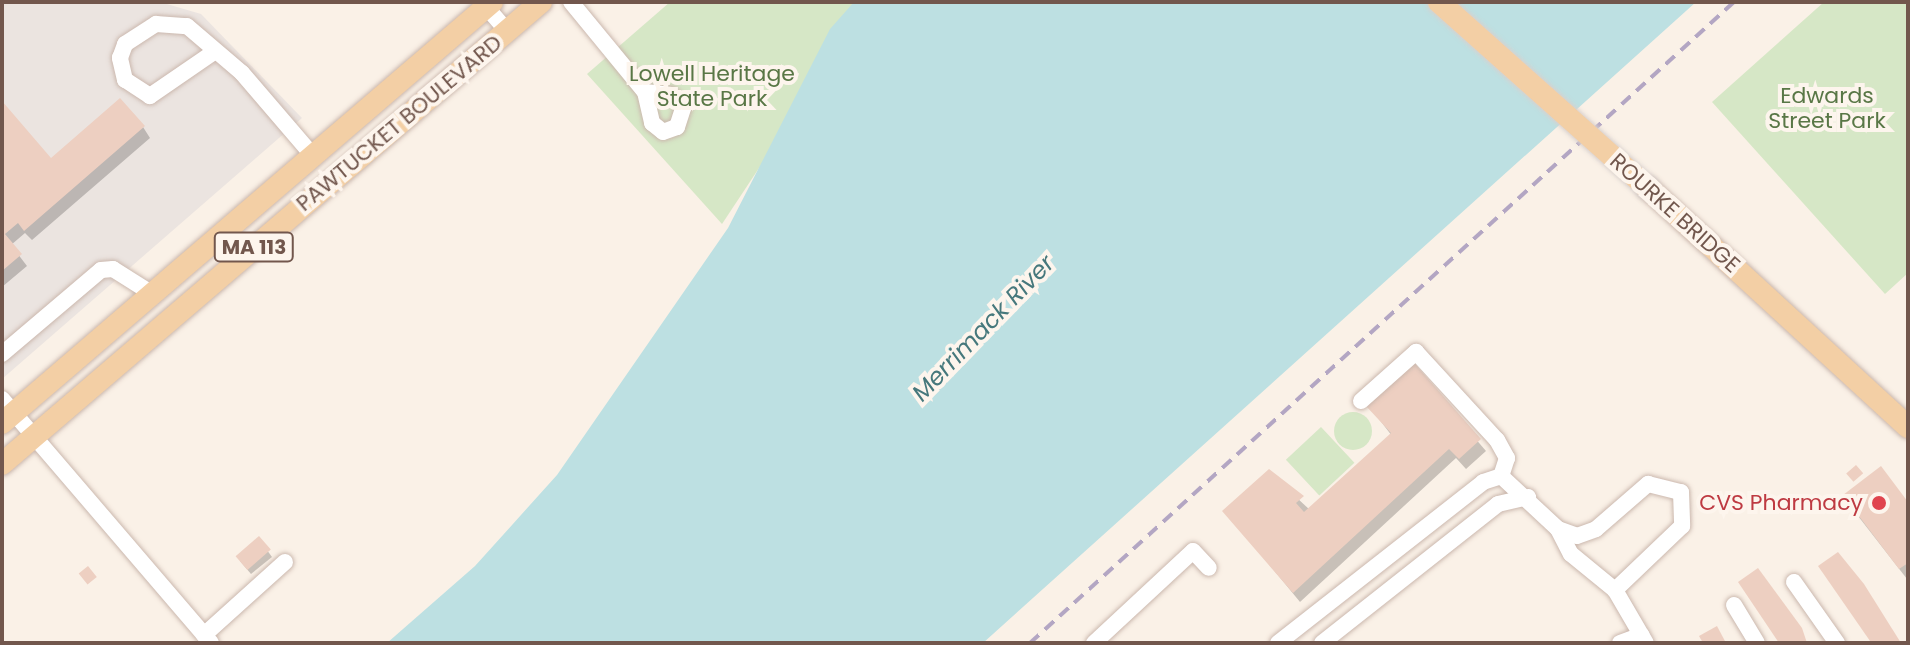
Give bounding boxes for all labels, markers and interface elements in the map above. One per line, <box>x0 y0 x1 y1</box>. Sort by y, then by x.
street label: PAWTUCKET BOULEVARD <box>291 29 507 217</box>
park label: Lowell Heritage State Park <box>629 60 795 112</box>
park label: Edwards Street Park <box>1768 82 1886 134</box>
street label: ROURKE BRIDGE <box>1605 148 1745 278</box>
road number: MA 113 <box>212 231 296 263</box>
water label: Merrimack River <box>906 249 1060 407</box>
place label: CVS Pharmacy <box>1699 490 1863 516</box>
marker: CVS Pharmacy <box>1870 494 1888 512</box>

